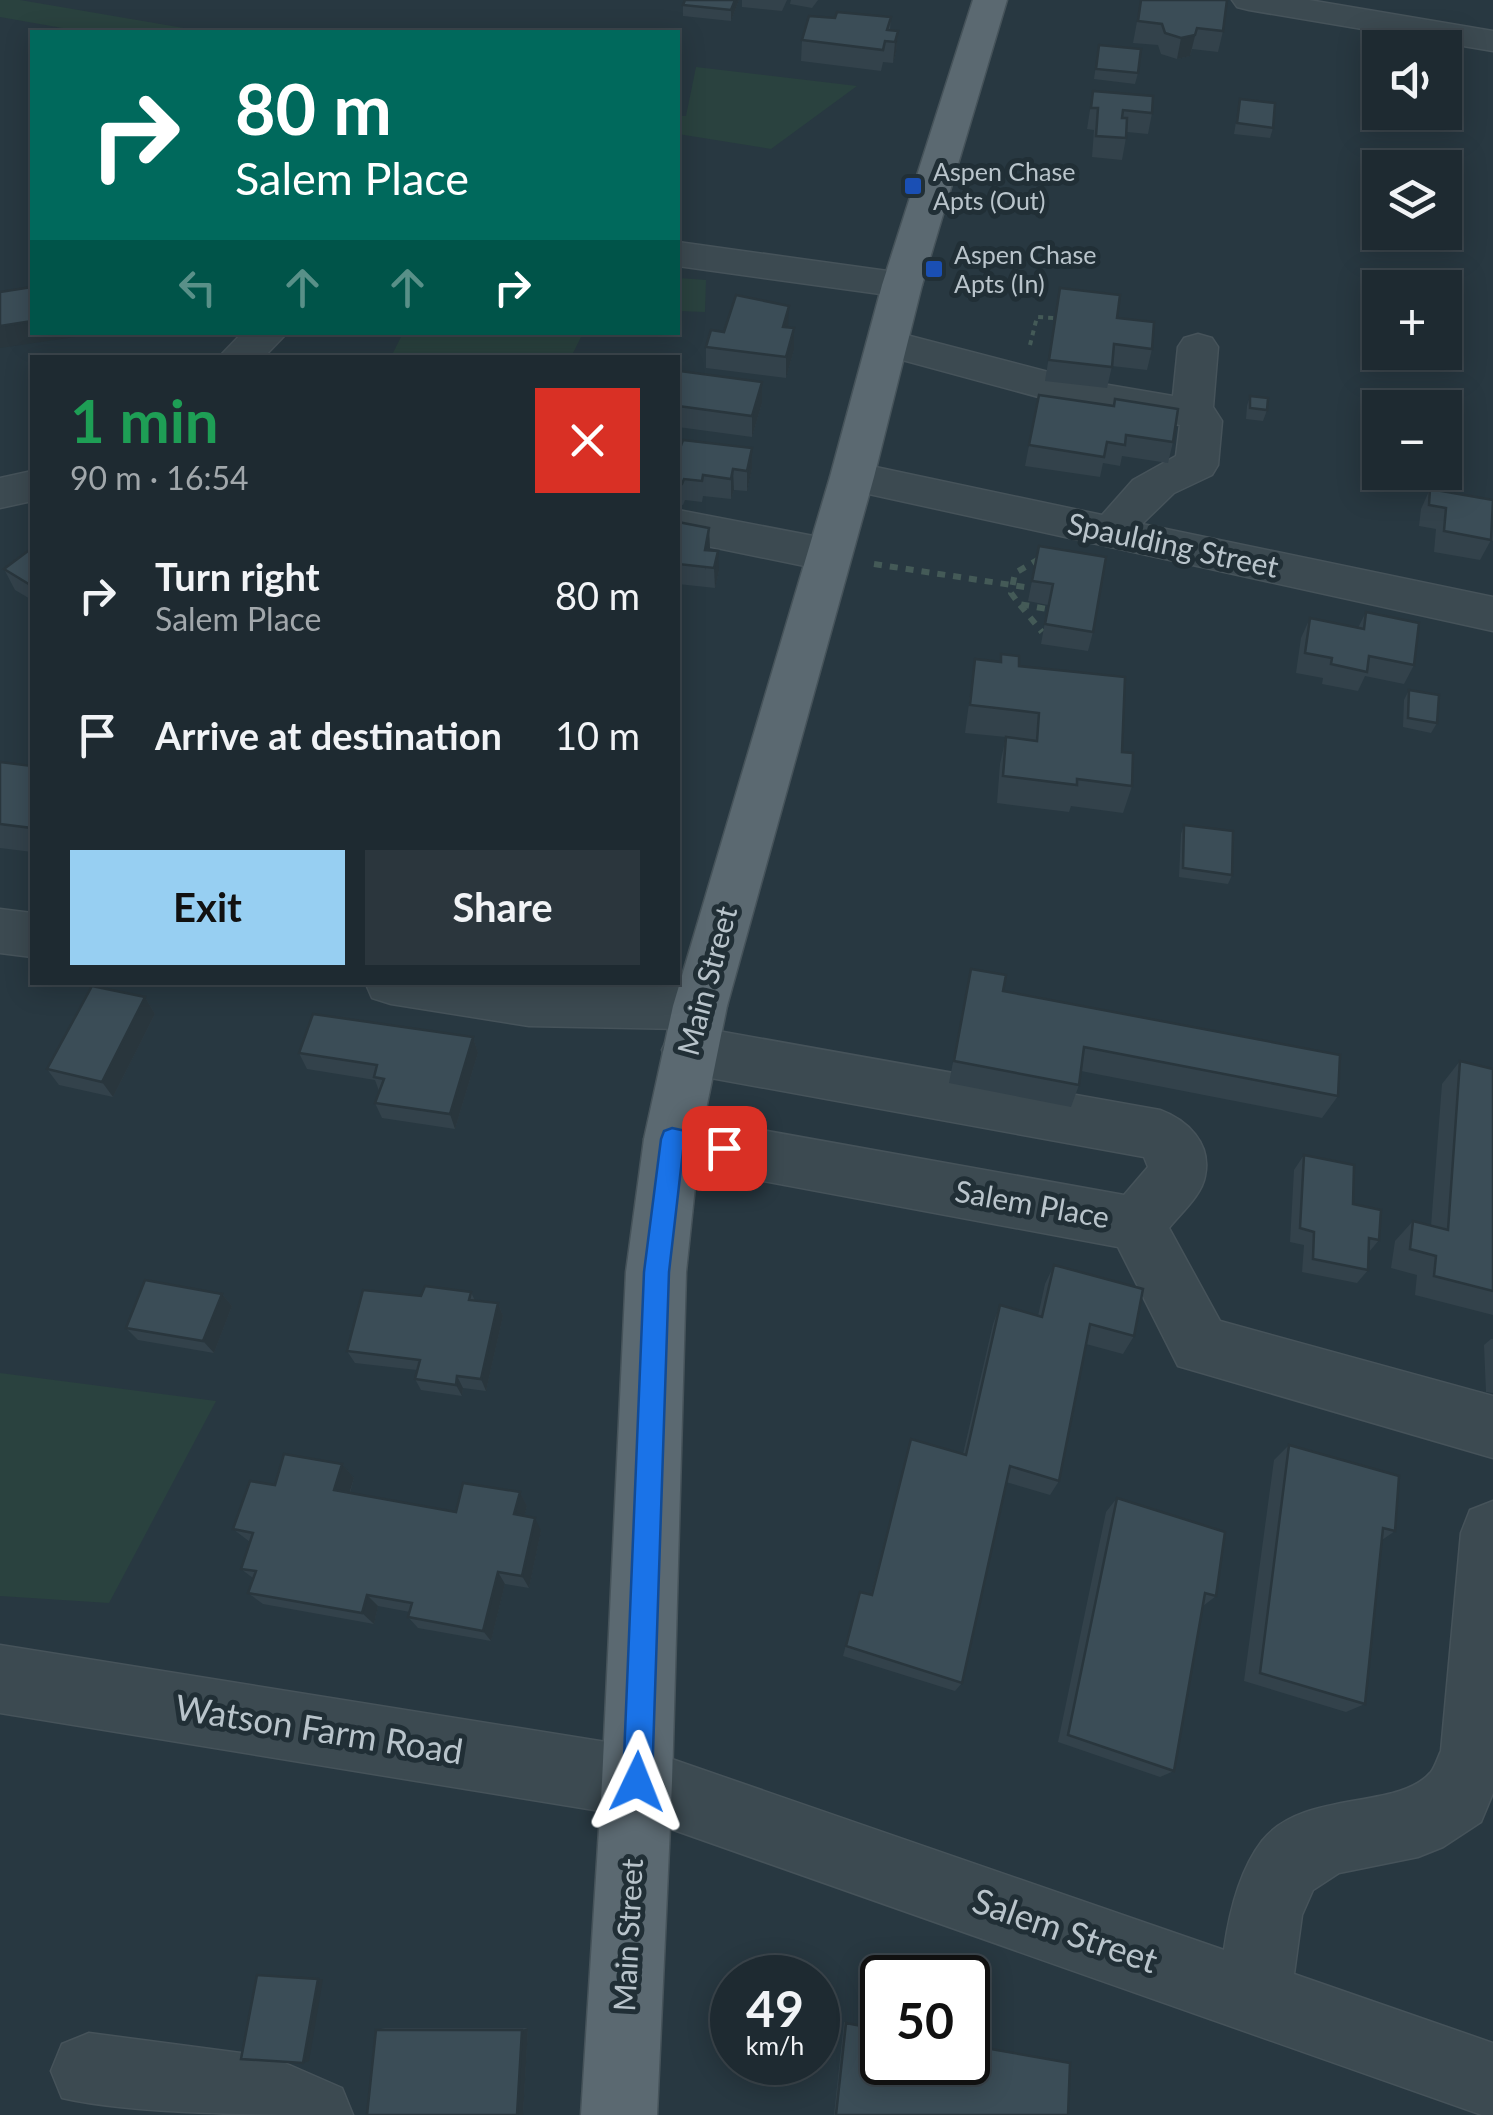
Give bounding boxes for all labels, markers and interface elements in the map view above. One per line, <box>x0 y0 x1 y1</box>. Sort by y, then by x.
map controls <box>1362 30 1462 490</box>
button: sound <box>1362 30 1462 130</box>
text: 80 m <box>235 66 392 150</box>
icon: right <box>70 70 200 200</box>
button: layers <box>1362 150 1462 250</box>
text: Salem Place <box>235 151 469 205</box>
place label: Aspen Chase Apts (Out) <box>933 156 1075 215</box>
marker: Aspen Chase Apts (Out) <box>902 175 924 197</box>
place label: Aspen Chase Apts (In) <box>954 239 1096 298</box>
marker: Aspen Chase Apts (In) <box>923 258 945 280</box>
icon: left <box>170 260 225 315</box>
icon: ahead <box>275 260 330 315</box>
icon: ahead <box>380 260 435 315</box>
icon: right <box>485 260 540 315</box>
button: + <box>1362 270 1462 370</box>
text: 1 min <box>70 384 219 456</box>
button: close <box>535 388 640 493</box>
button: − <box>1362 390 1462 490</box>
text: 90 m · 16:54 <box>70 458 249 497</box>
street label: Spaulding Street <box>1065 504 1282 584</box>
text: Turn right <box>155 553 320 599</box>
icon: right <box>70 568 125 623</box>
text: 80 m <box>555 572 640 618</box>
text: Salem Place <box>155 599 321 638</box>
icon: arrive <box>70 708 125 763</box>
text: Arrive at destination <box>155 712 502 758</box>
text: 10 m <box>555 712 640 758</box>
button: Exit <box>70 850 345 965</box>
button: Share <box>365 850 640 965</box>
street label: Main Street <box>669 902 743 1059</box>
pin <box>682 1106 767 1191</box>
icon: arrive <box>697 1121 752 1176</box>
street label: Salem Place <box>952 1172 1112 1234</box>
street label: Watson Farm Road <box>173 1685 466 1771</box>
position arrow <box>585 1730 689 1834</box>
street label: Main Street <box>605 1857 649 2012</box>
street label: Salem Street <box>968 1878 1164 1980</box>
speed limit sign: 50 <box>860 1955 990 2085</box>
text: 49 <box>746 1978 804 2038</box>
text: km/h <box>746 2030 804 2060</box>

